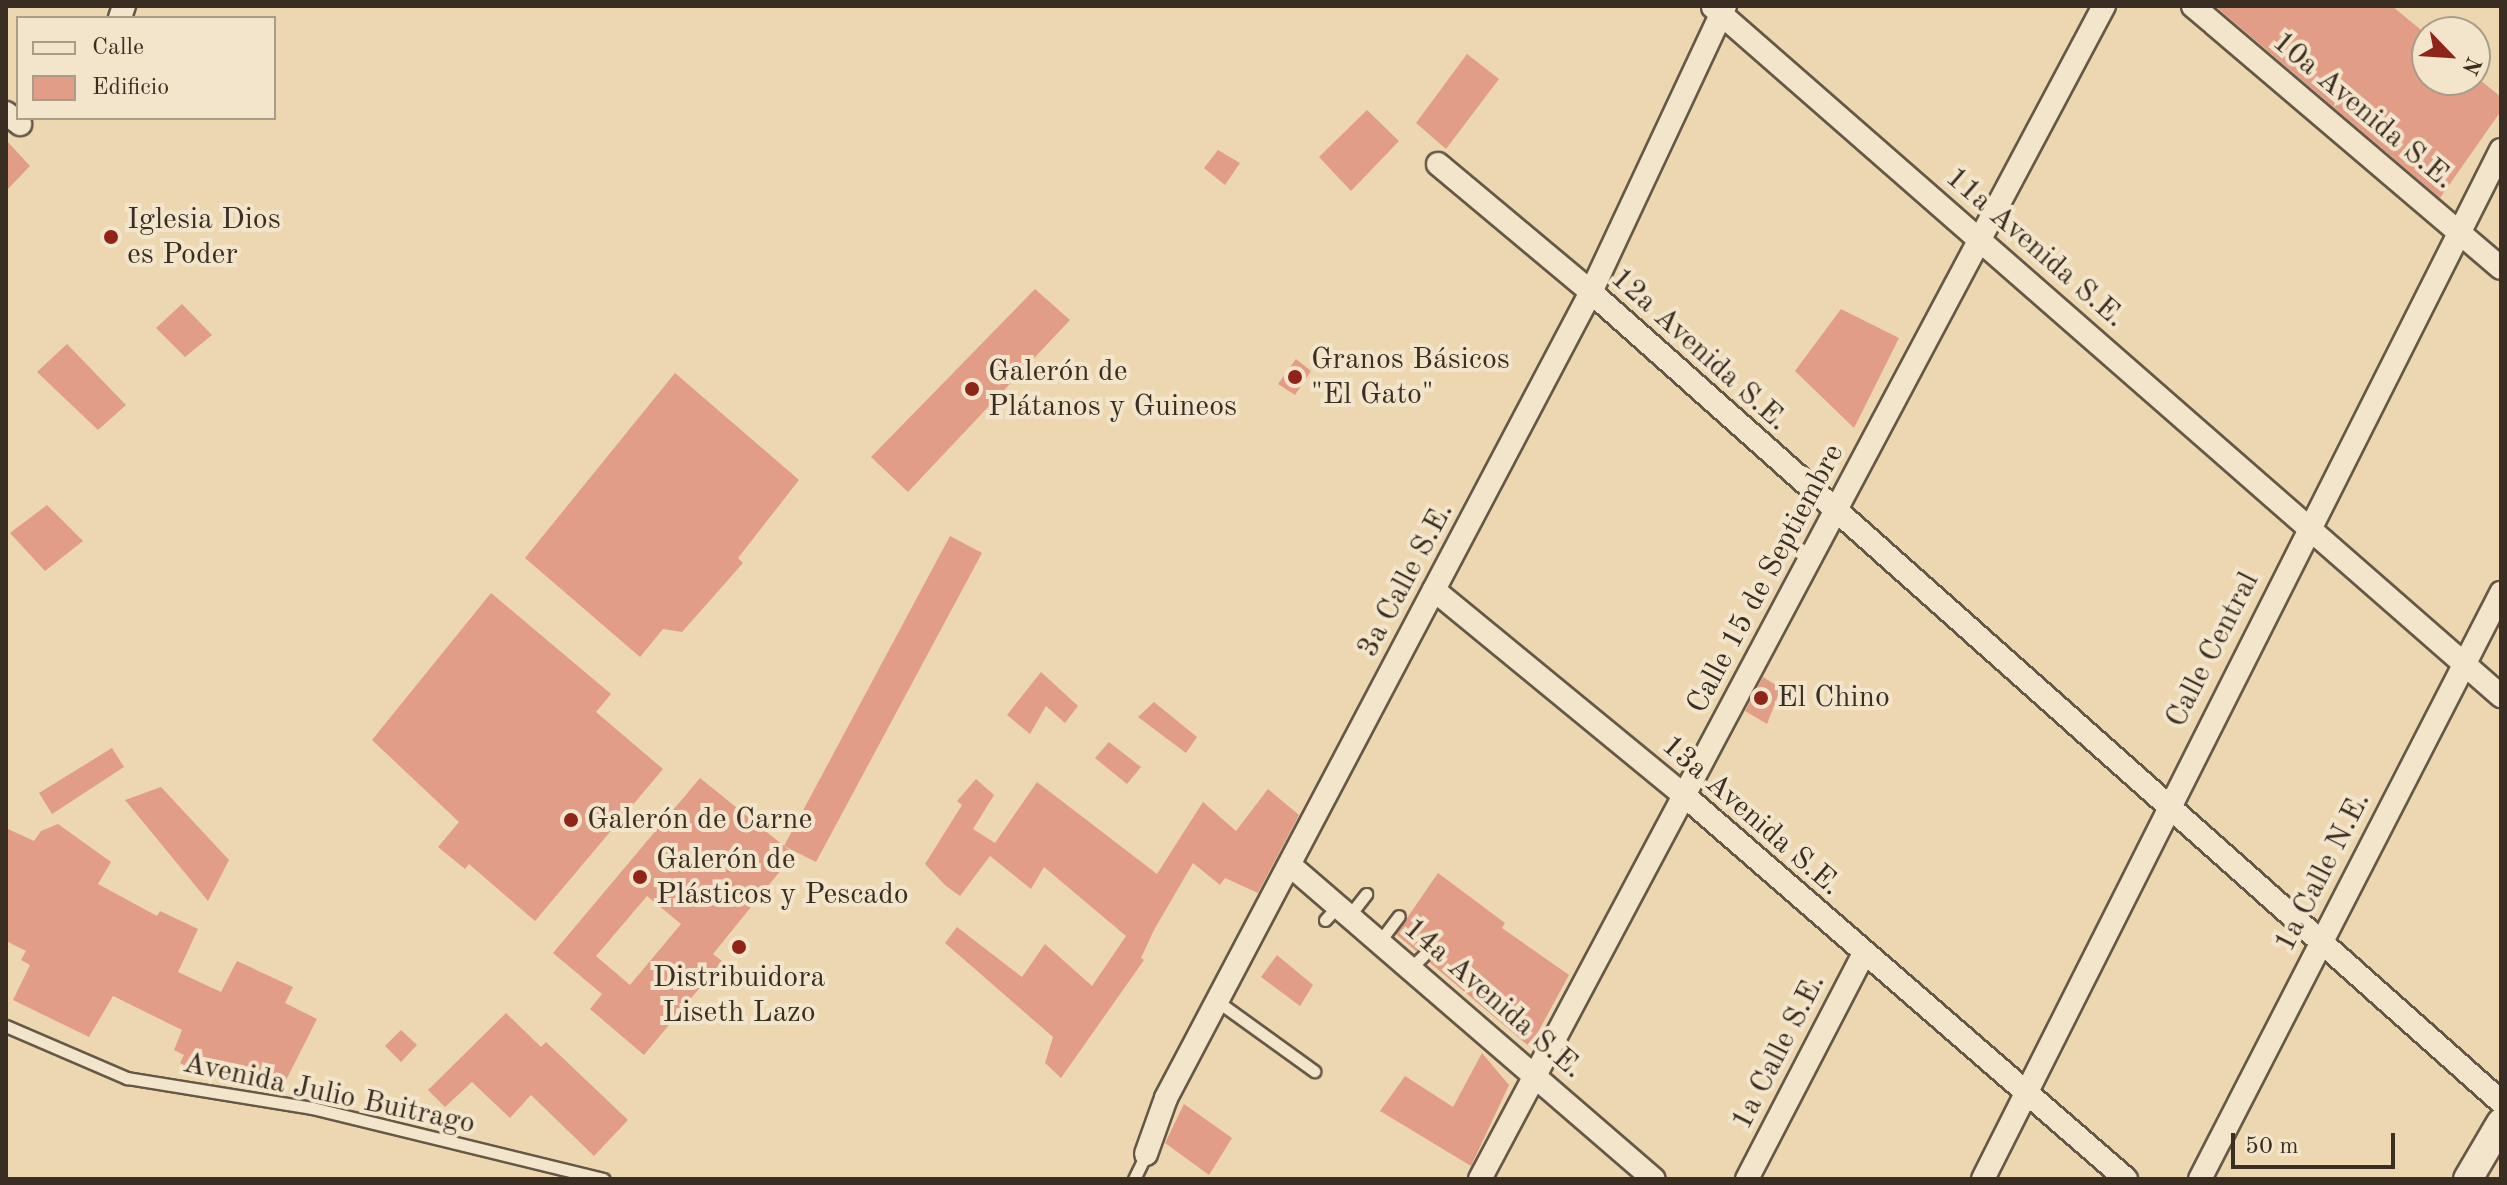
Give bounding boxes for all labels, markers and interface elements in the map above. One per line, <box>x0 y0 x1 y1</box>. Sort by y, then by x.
legend <box>16 16 276 120</box>
north arrow <box>2411 16 2491 96</box>
street label: 10a Avenida S.E. <box>2265 24 2461 198</box>
text: Calle <box>92 36 144 60</box>
text: N <box>2457 53 2484 78</box>
text: Edificio <box>92 76 169 100</box>
street label: 11a Avenida S.E. <box>1938 160 2132 336</box>
place label: Iglesia Dios es Poder <box>127 202 281 272</box>
marker: Iglesia Dios es Poder <box>102 228 120 246</box>
street label: 12a Avenida S.E. <box>1603 261 1795 439</box>
place label: Granos Básicos "El Gato" <box>1311 342 1510 412</box>
place label: Galerón de Plátanos y Guineos <box>988 354 1237 424</box>
marker: Granos Básicos "El Gato" <box>1286 368 1304 386</box>
marker: Galerón de Plátanos y Guineos <box>963 380 981 398</box>
street label: Calle 15 de Septiembre <box>1680 438 1852 720</box>
street label: 3a Calle S.E. <box>1350 496 1462 664</box>
street label: Calle Central <box>2159 566 2267 734</box>
place label: El Chino <box>1777 680 1890 716</box>
marker: El Chino <box>1752 689 1770 707</box>
street label: 13a Avenida S.E. <box>1654 728 1848 904</box>
street label: 1a Calle N.E. <box>2267 786 2379 958</box>
place label: Galerón de Carne <box>587 802 812 838</box>
marker: Galerón de Carne <box>562 811 580 829</box>
place label: Galerón de Plásticos y Pescado <box>656 842 909 912</box>
marker: Galerón de Plásticos y Pescado <box>631 868 649 886</box>
street label: 14a Avenida S.E. <box>1396 911 1590 1087</box>
marker: Distribuidora Liseth Lazo <box>730 938 748 956</box>
place label: Distribuidora Liseth Lazo <box>653 960 825 1030</box>
street label: 1a Calle S.E. <box>1724 968 1834 1136</box>
street label: Avenida Julio Buitrago <box>180 1045 478 1143</box>
scale bar <box>2235 1117 2399 1167</box>
text: 50 m <box>2245 1135 2299 1159</box>

